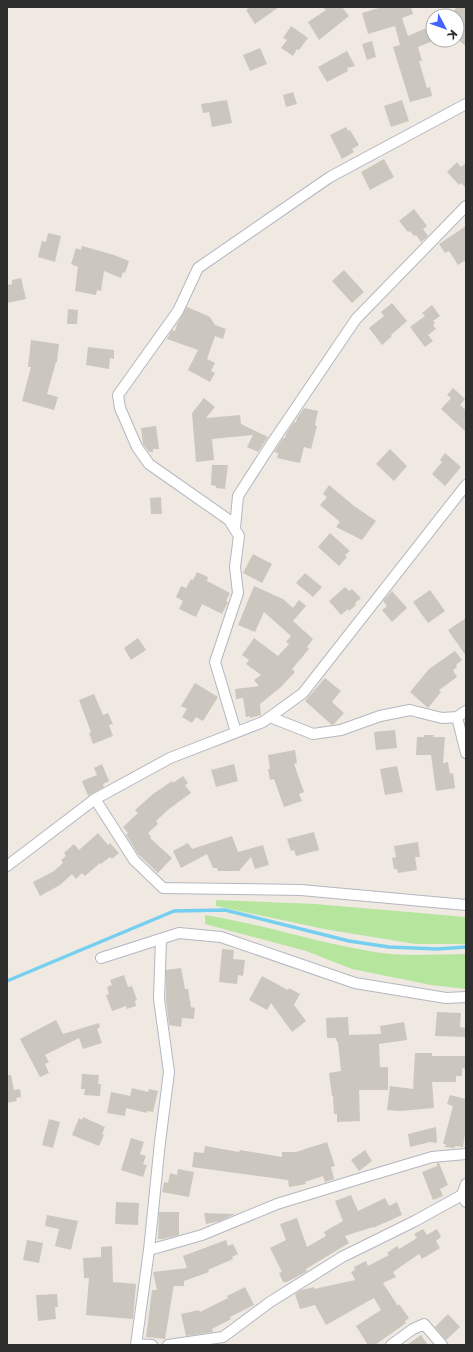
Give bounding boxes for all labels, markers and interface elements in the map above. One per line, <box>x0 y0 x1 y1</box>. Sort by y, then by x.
north arrow <box>425 8 465 48</box>
text: K <box>444 27 460 42</box>

